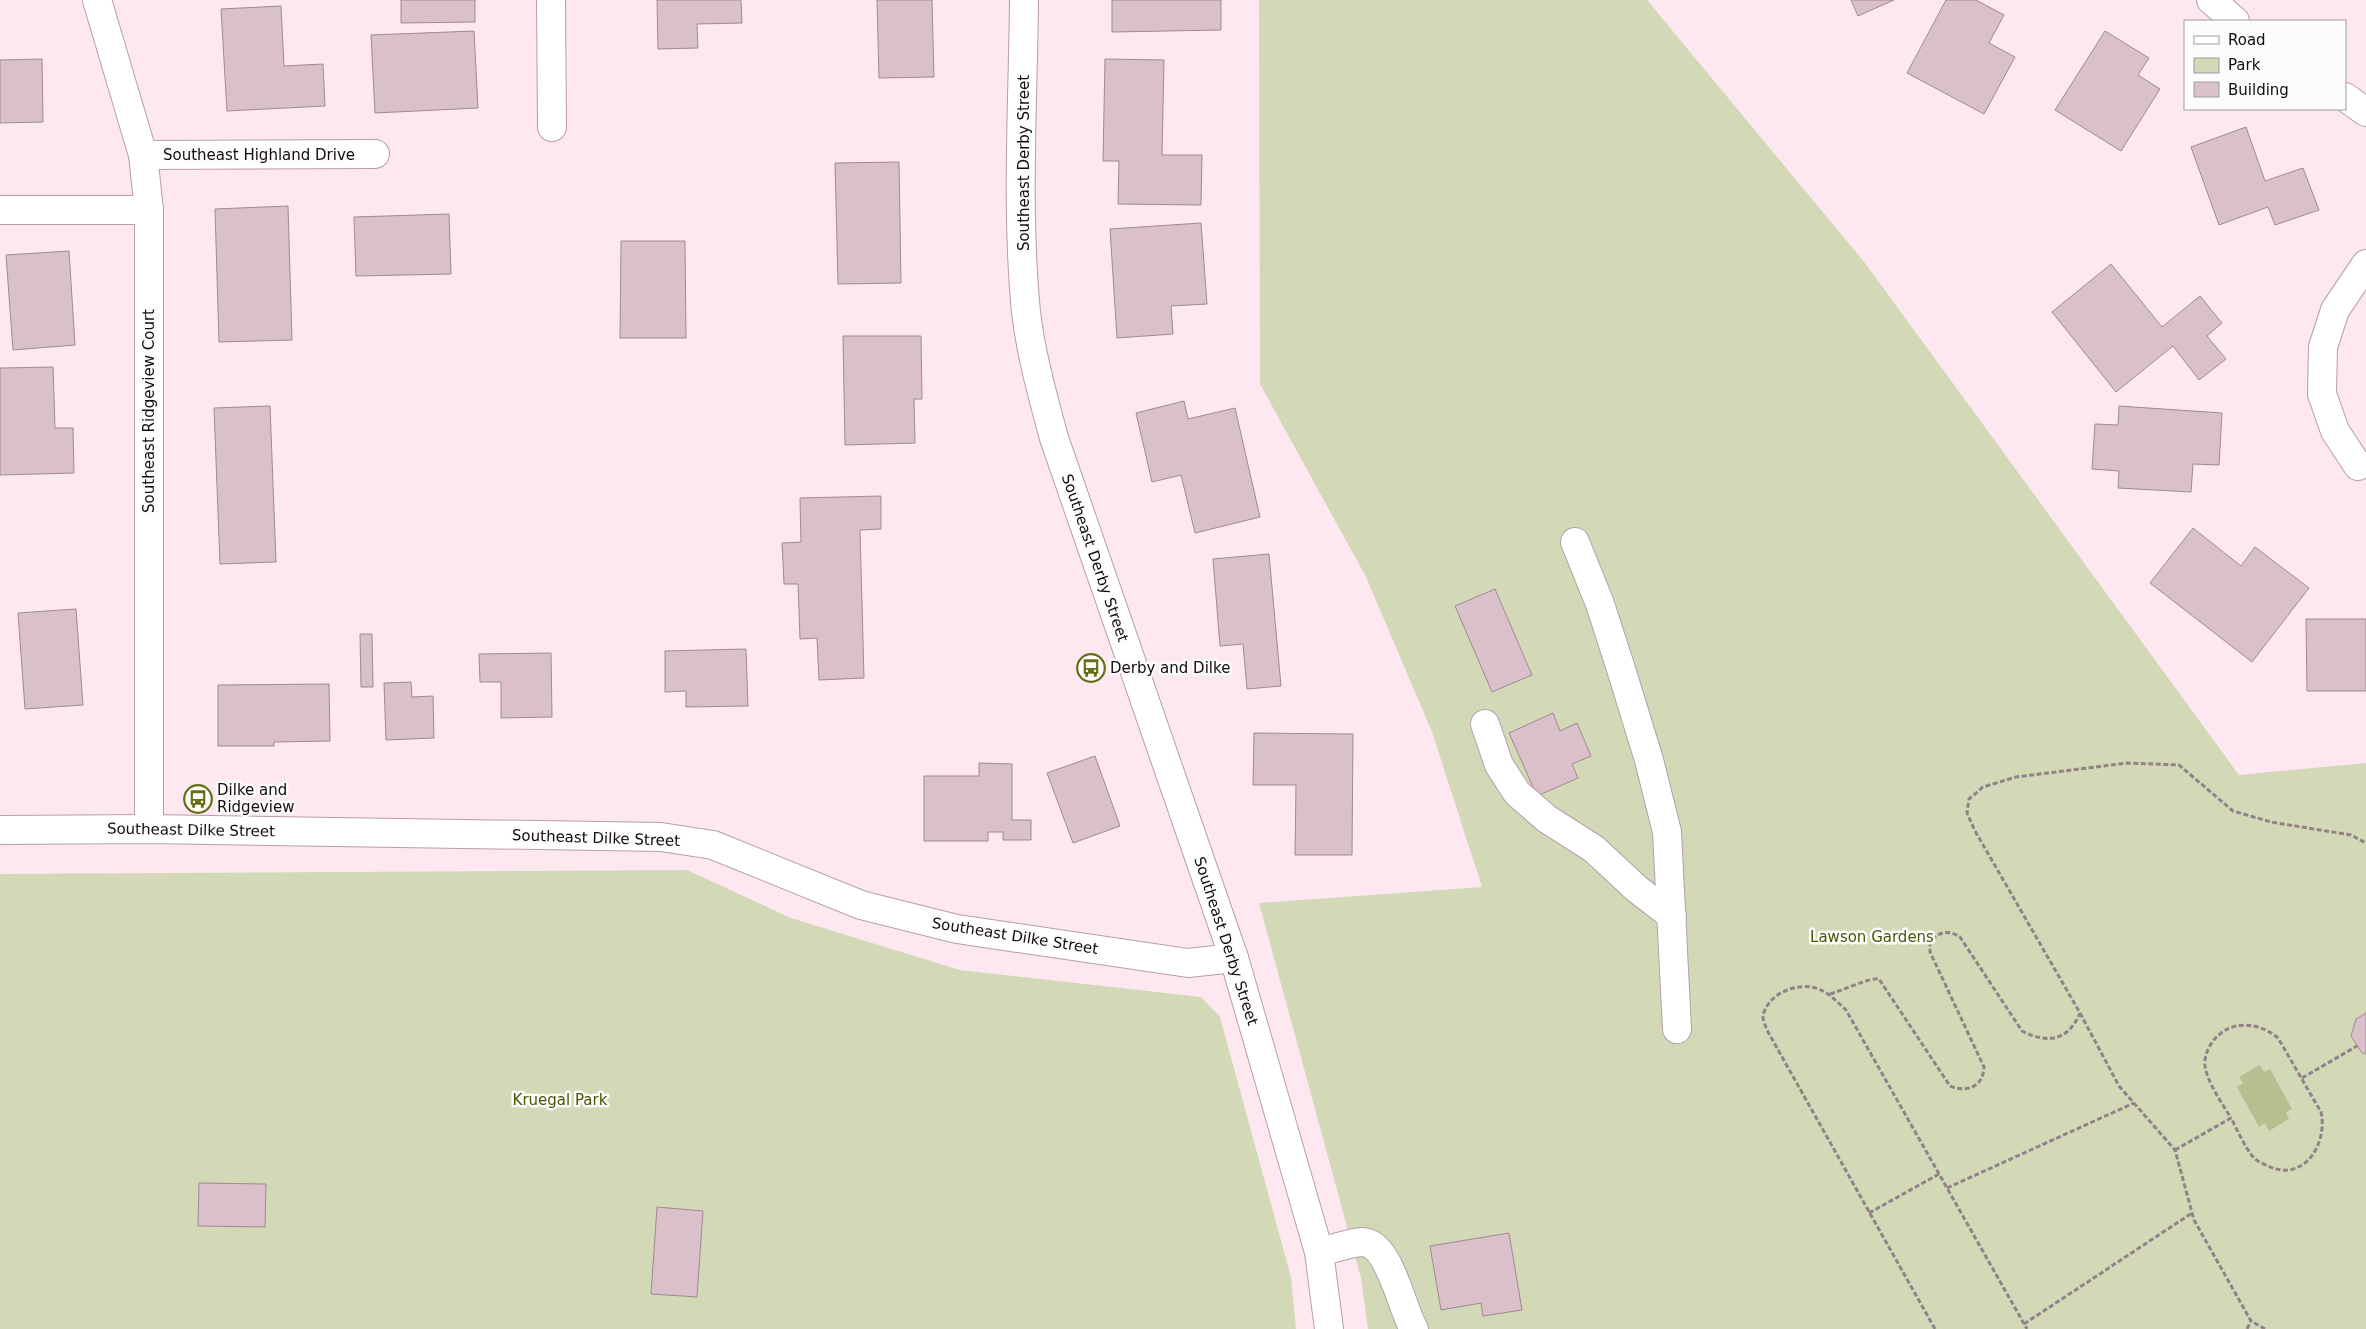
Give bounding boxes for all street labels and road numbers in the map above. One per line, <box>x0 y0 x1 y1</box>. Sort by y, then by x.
street label: Southeast Derby Street <box>1015 75 1033 251</box>
street label: Southeast Highland Drive <box>163 146 355 164</box>
street label: Southeast Ridgeview Court <box>140 309 158 513</box>
street label: Southeast Derby Street <box>1058 472 1132 644</box>
street label: Southeast Dilke Street <box>107 820 275 840</box>
street label: Southeast Dilke Street <box>512 826 680 850</box>
street label: Southeast Derby Street <box>1190 854 1262 1028</box>
street label: Southeast Dilke Street <box>931 914 1100 958</box>

